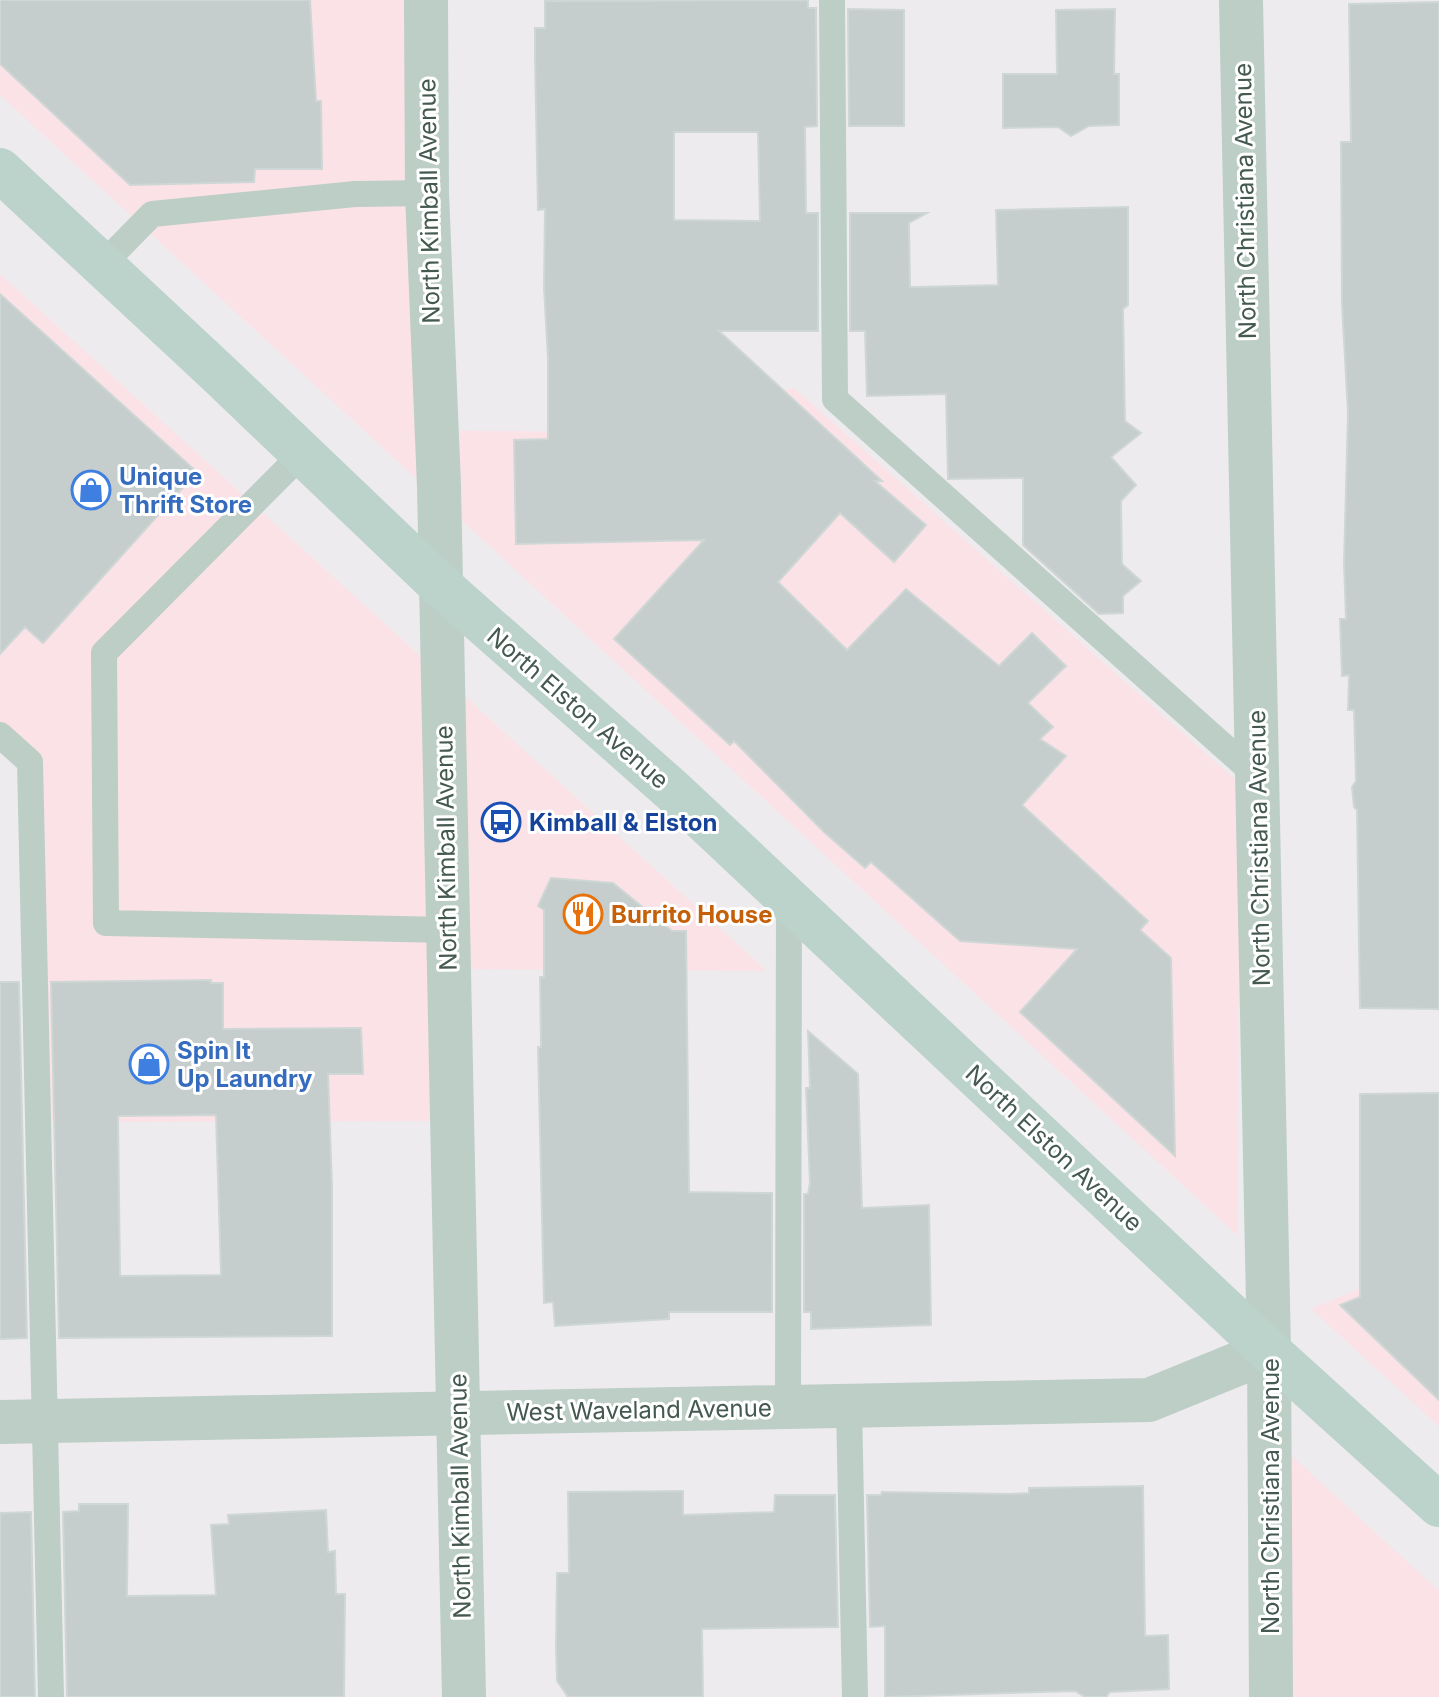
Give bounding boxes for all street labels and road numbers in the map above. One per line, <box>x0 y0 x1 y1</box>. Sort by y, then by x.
street label: North Christiana Avenue <box>1228 63 1262 339</box>
street label: North Kimball Avenue <box>412 78 446 324</box>
street label: North Elston Avenue <box>481 621 675 795</box>
street label: North Christiana Avenue <box>1242 710 1276 986</box>
street label: North Kimball Avenue <box>429 725 463 971</box>
street label: North Elston Avenue <box>960 1059 1148 1237</box>
street label: North Christiana Avenue <box>1256 1358 1285 1634</box>
street label: North Kimball Avenue <box>443 1373 477 1619</box>
street label: West Waveland Avenue <box>506 1393 772 1427</box>

